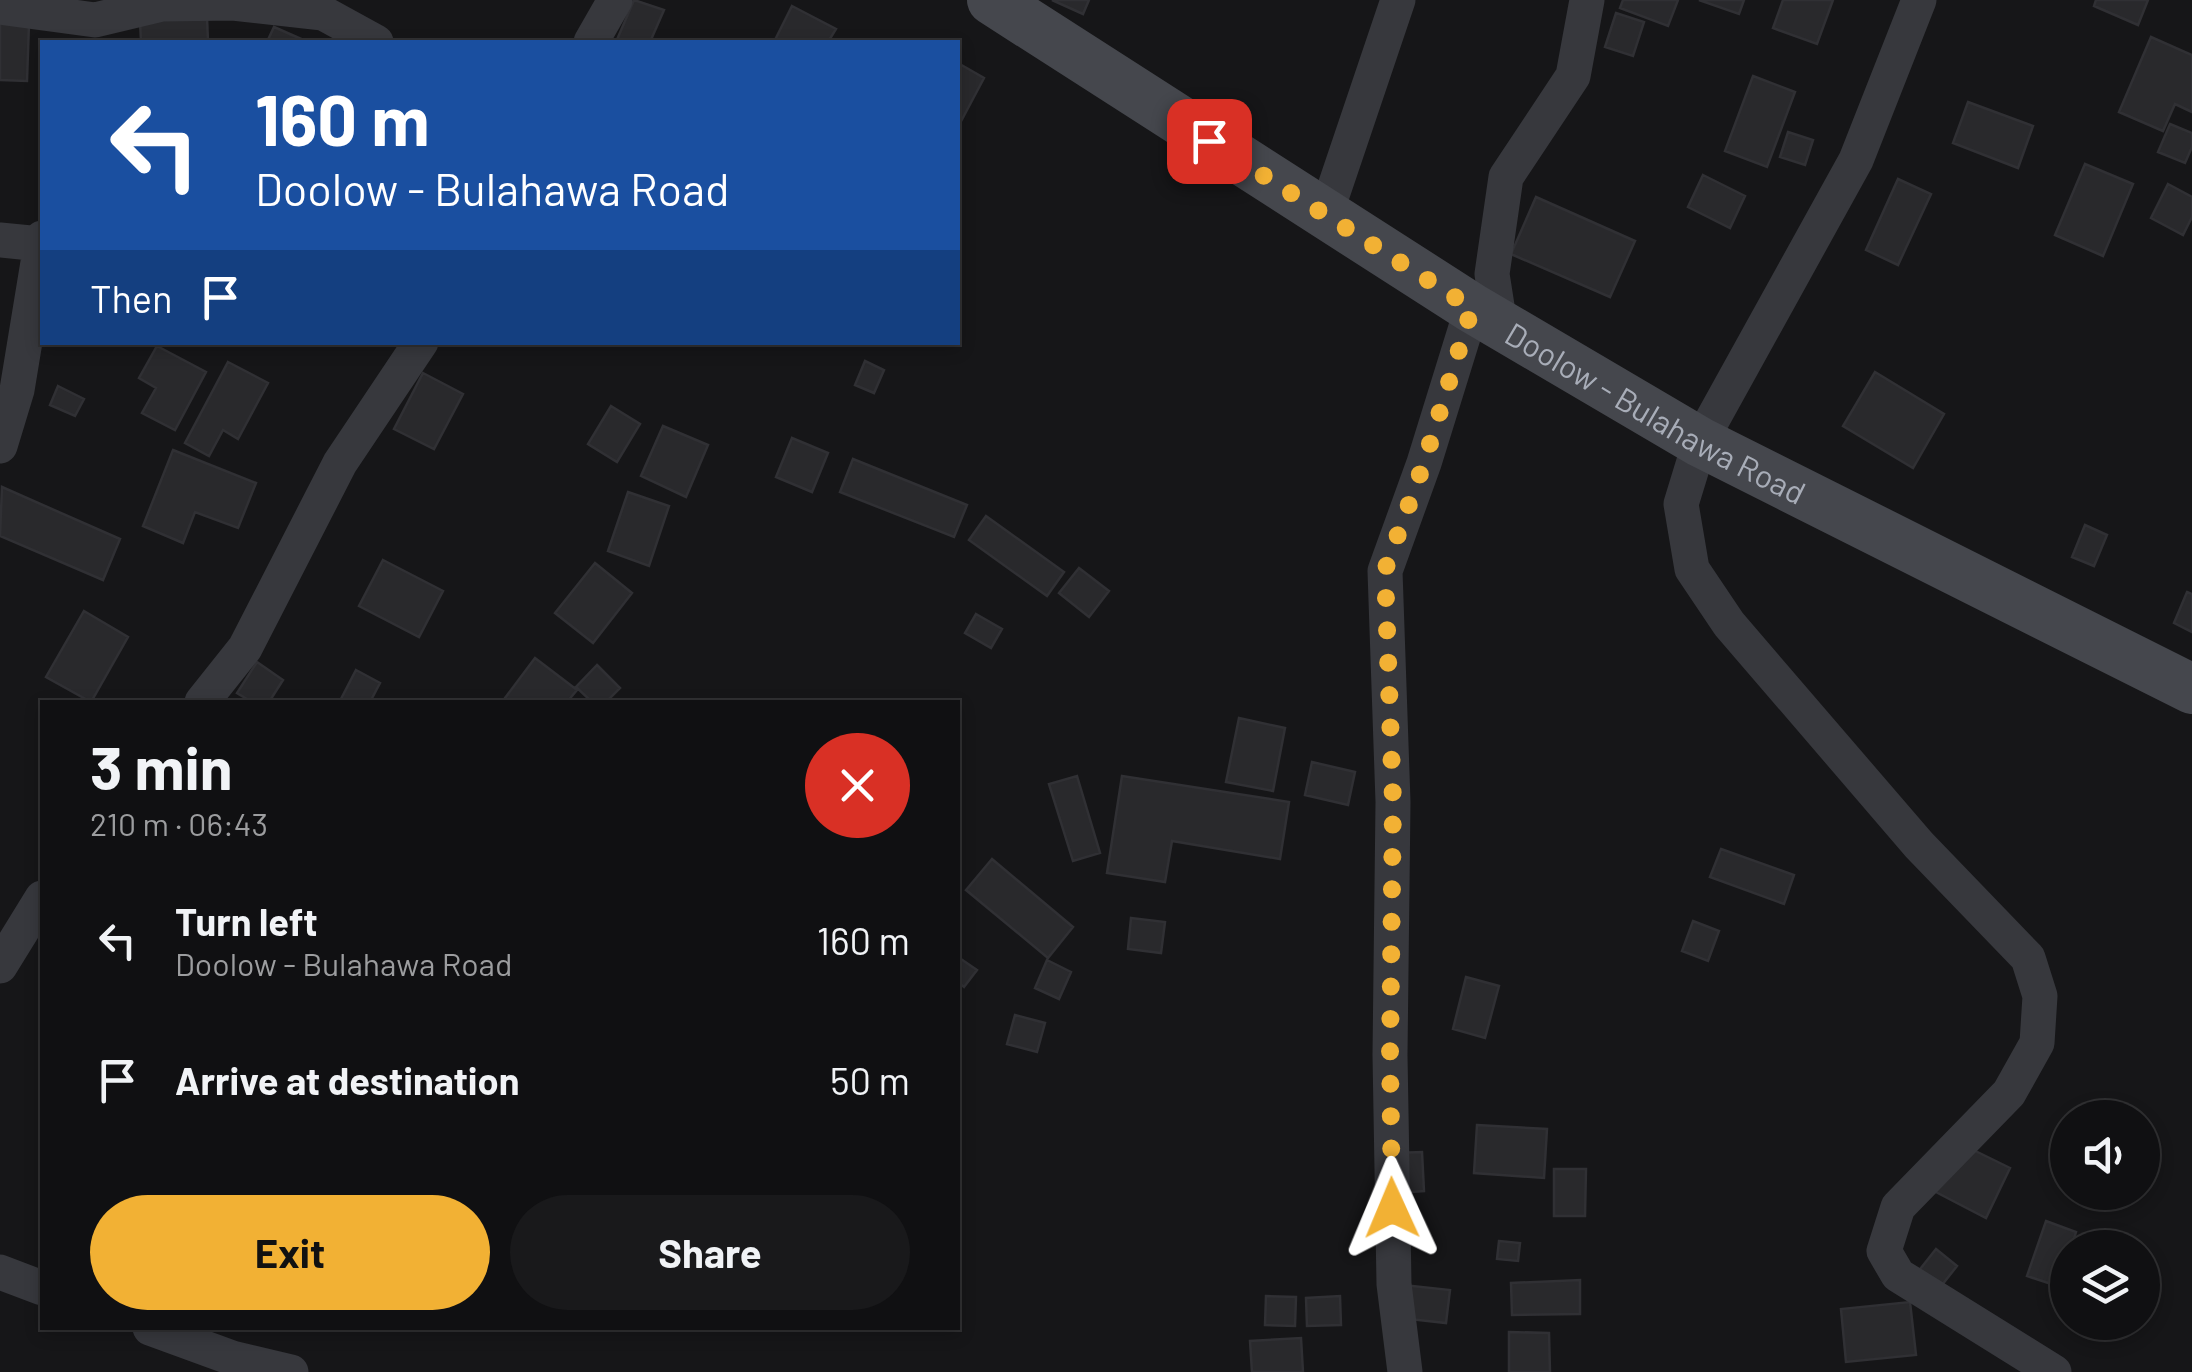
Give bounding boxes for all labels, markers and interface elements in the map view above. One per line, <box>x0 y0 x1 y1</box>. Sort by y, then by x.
text: 160 m <box>255 76 430 160</box>
icon: left <box>90 80 220 210</box>
pin <box>1167 99 1252 184</box>
icon: arrive <box>1182 114 1237 169</box>
text: Doolow - Bulahawa Road <box>255 161 729 215</box>
icon: arrive <box>193 270 248 325</box>
text: Then <box>90 275 173 321</box>
street label: Doolow - Bulahawa Road <box>1499 313 1812 511</box>
text: 3 min <box>90 730 233 802</box>
button: close <box>805 733 910 838</box>
text: 210 m · 06:43 <box>90 804 268 842</box>
text: Turn left <box>175 898 318 944</box>
icon: left <box>90 913 145 968</box>
text: 160 m <box>817 917 910 963</box>
text: Doolow - Bulahawa Road <box>175 944 512 982</box>
icon: arrive <box>90 1053 145 1108</box>
text: Arrive at destination <box>175 1057 520 1103</box>
text: 50 m <box>830 1057 910 1103</box>
map controls <box>2050 1100 2160 1340</box>
button: sound <box>2050 1100 2160 1210</box>
position arrow <box>1340 1156 1444 1260</box>
button: Exit <box>90 1195 490 1310</box>
button: Share <box>510 1195 910 1310</box>
button: layers <box>2050 1230 2160 1340</box>

